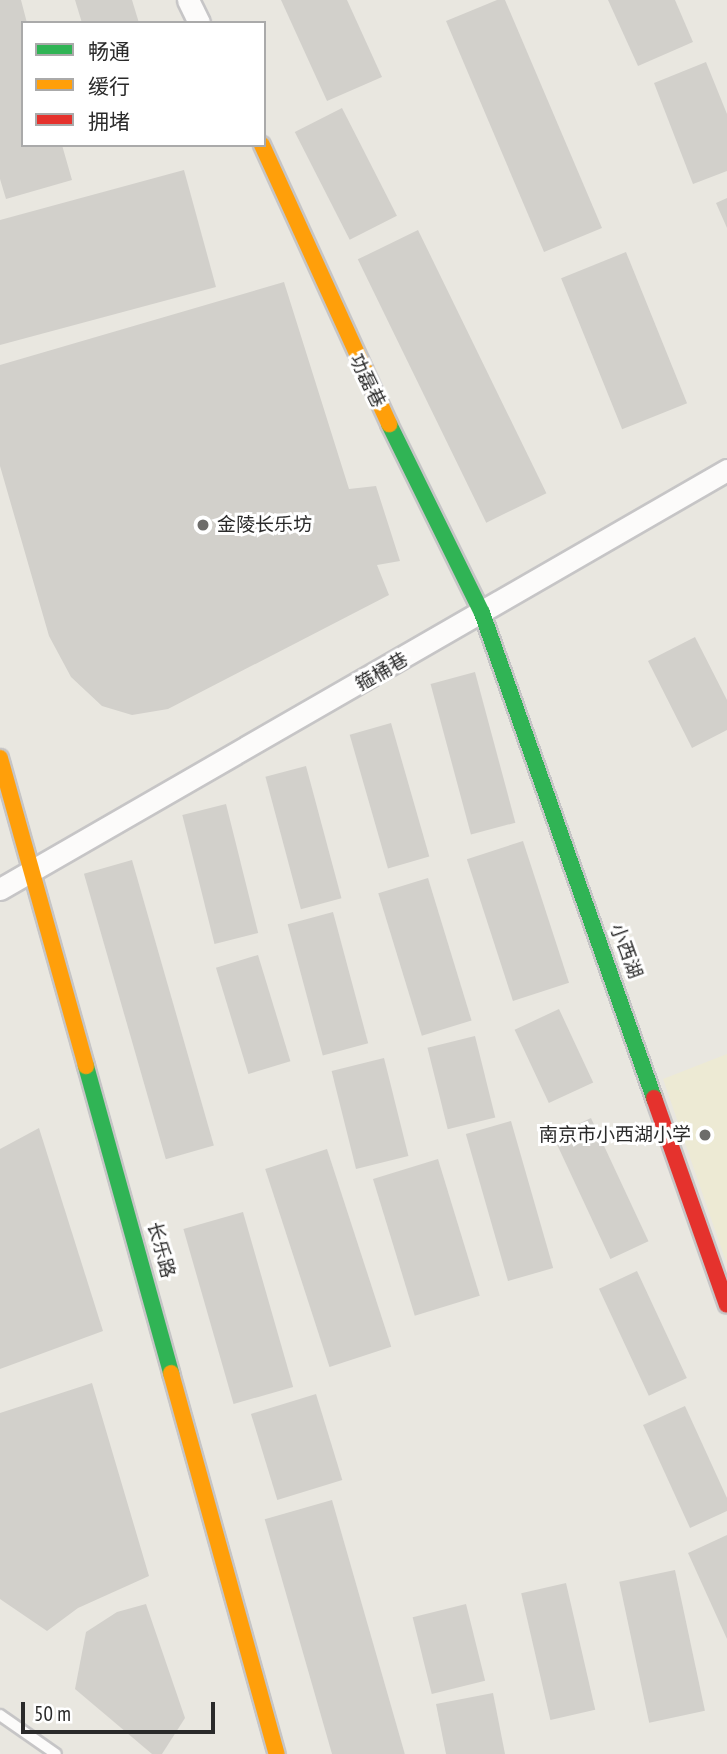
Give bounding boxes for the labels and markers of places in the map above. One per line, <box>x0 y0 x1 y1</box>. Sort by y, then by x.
place label: 金陵长乐坊 <box>217 514 312 536</box>
marker: 金陵长乐坊 <box>195 517 211 533</box>
place label: 南京市小西湖小学 <box>539 1124 691 1146</box>
marker: 南京市小西湖小学 <box>697 1127 713 1143</box>

